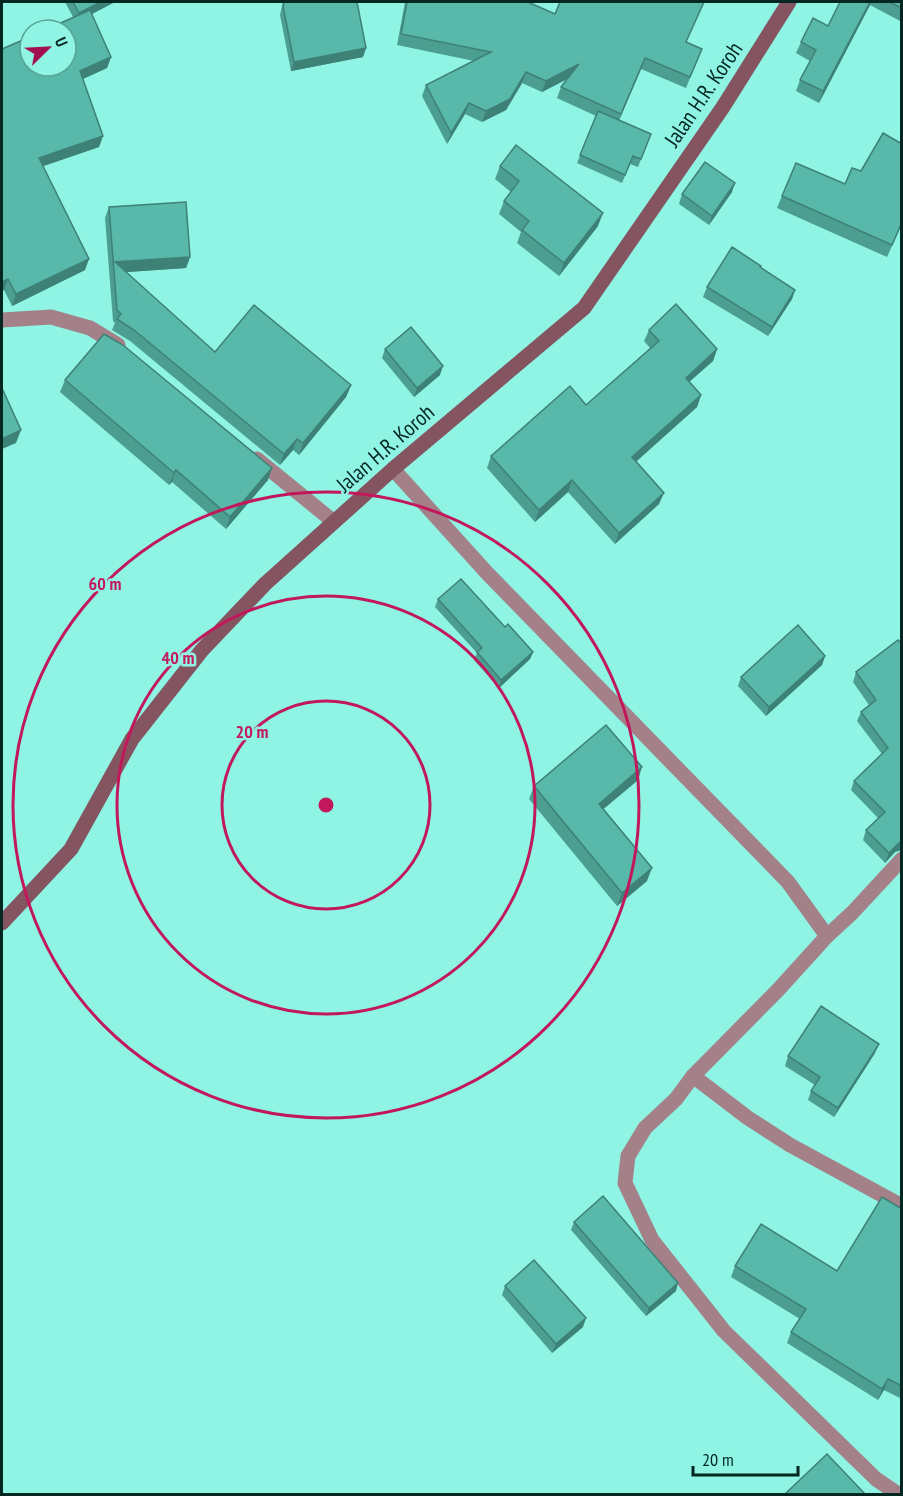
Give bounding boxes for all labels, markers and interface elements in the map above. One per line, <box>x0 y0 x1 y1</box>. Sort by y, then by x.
north arrow <box>18 18 78 78</box>
text: U <box>51 34 73 50</box>
street label: Jalan H.R. Koroh <box>657 36 748 153</box>
street label: Jalan H.R. Koroh <box>330 398 440 499</box>
text: 60 m <box>89 572 121 595</box>
text: 40 m <box>162 646 194 669</box>
text: 20 m <box>236 720 268 743</box>
centre of rings <box>316 795 336 815</box>
scale bar <box>693 1439 798 1477</box>
text: 20 m <box>702 1448 734 1471</box>

